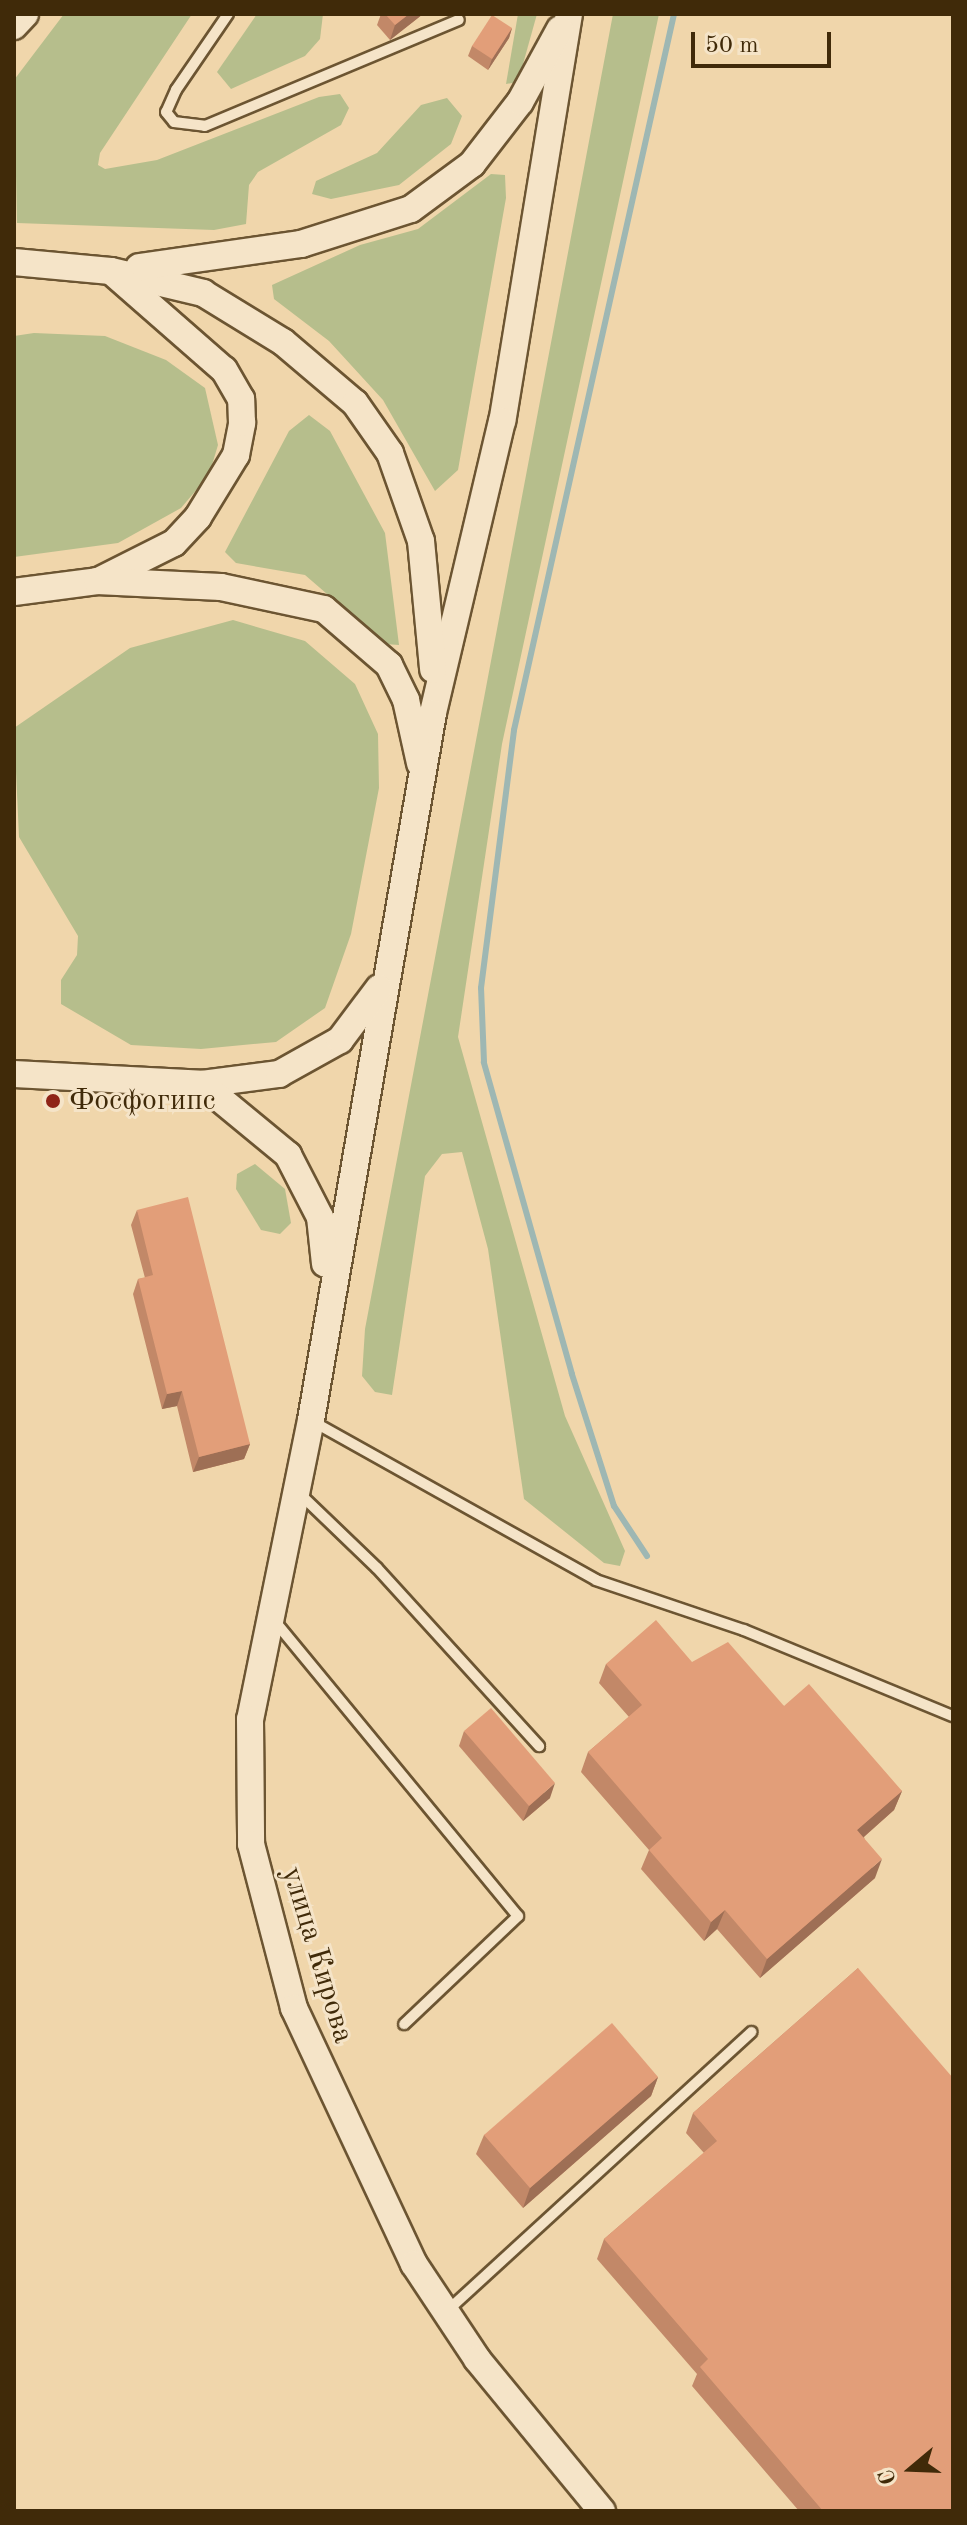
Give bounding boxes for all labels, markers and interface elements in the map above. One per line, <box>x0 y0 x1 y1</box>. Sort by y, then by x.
scale bar <box>695 16 835 66</box>
text: 50 m <box>705 34 759 58</box>
place label: Фосфогипс <box>69 1083 216 1119</box>
marker: Фосфогипс <box>44 1092 62 1110</box>
street label: улица Кирова <box>273 1862 361 2048</box>
north arrow <box>871 2429 951 2509</box>
text: С <box>876 2466 901 2487</box>

